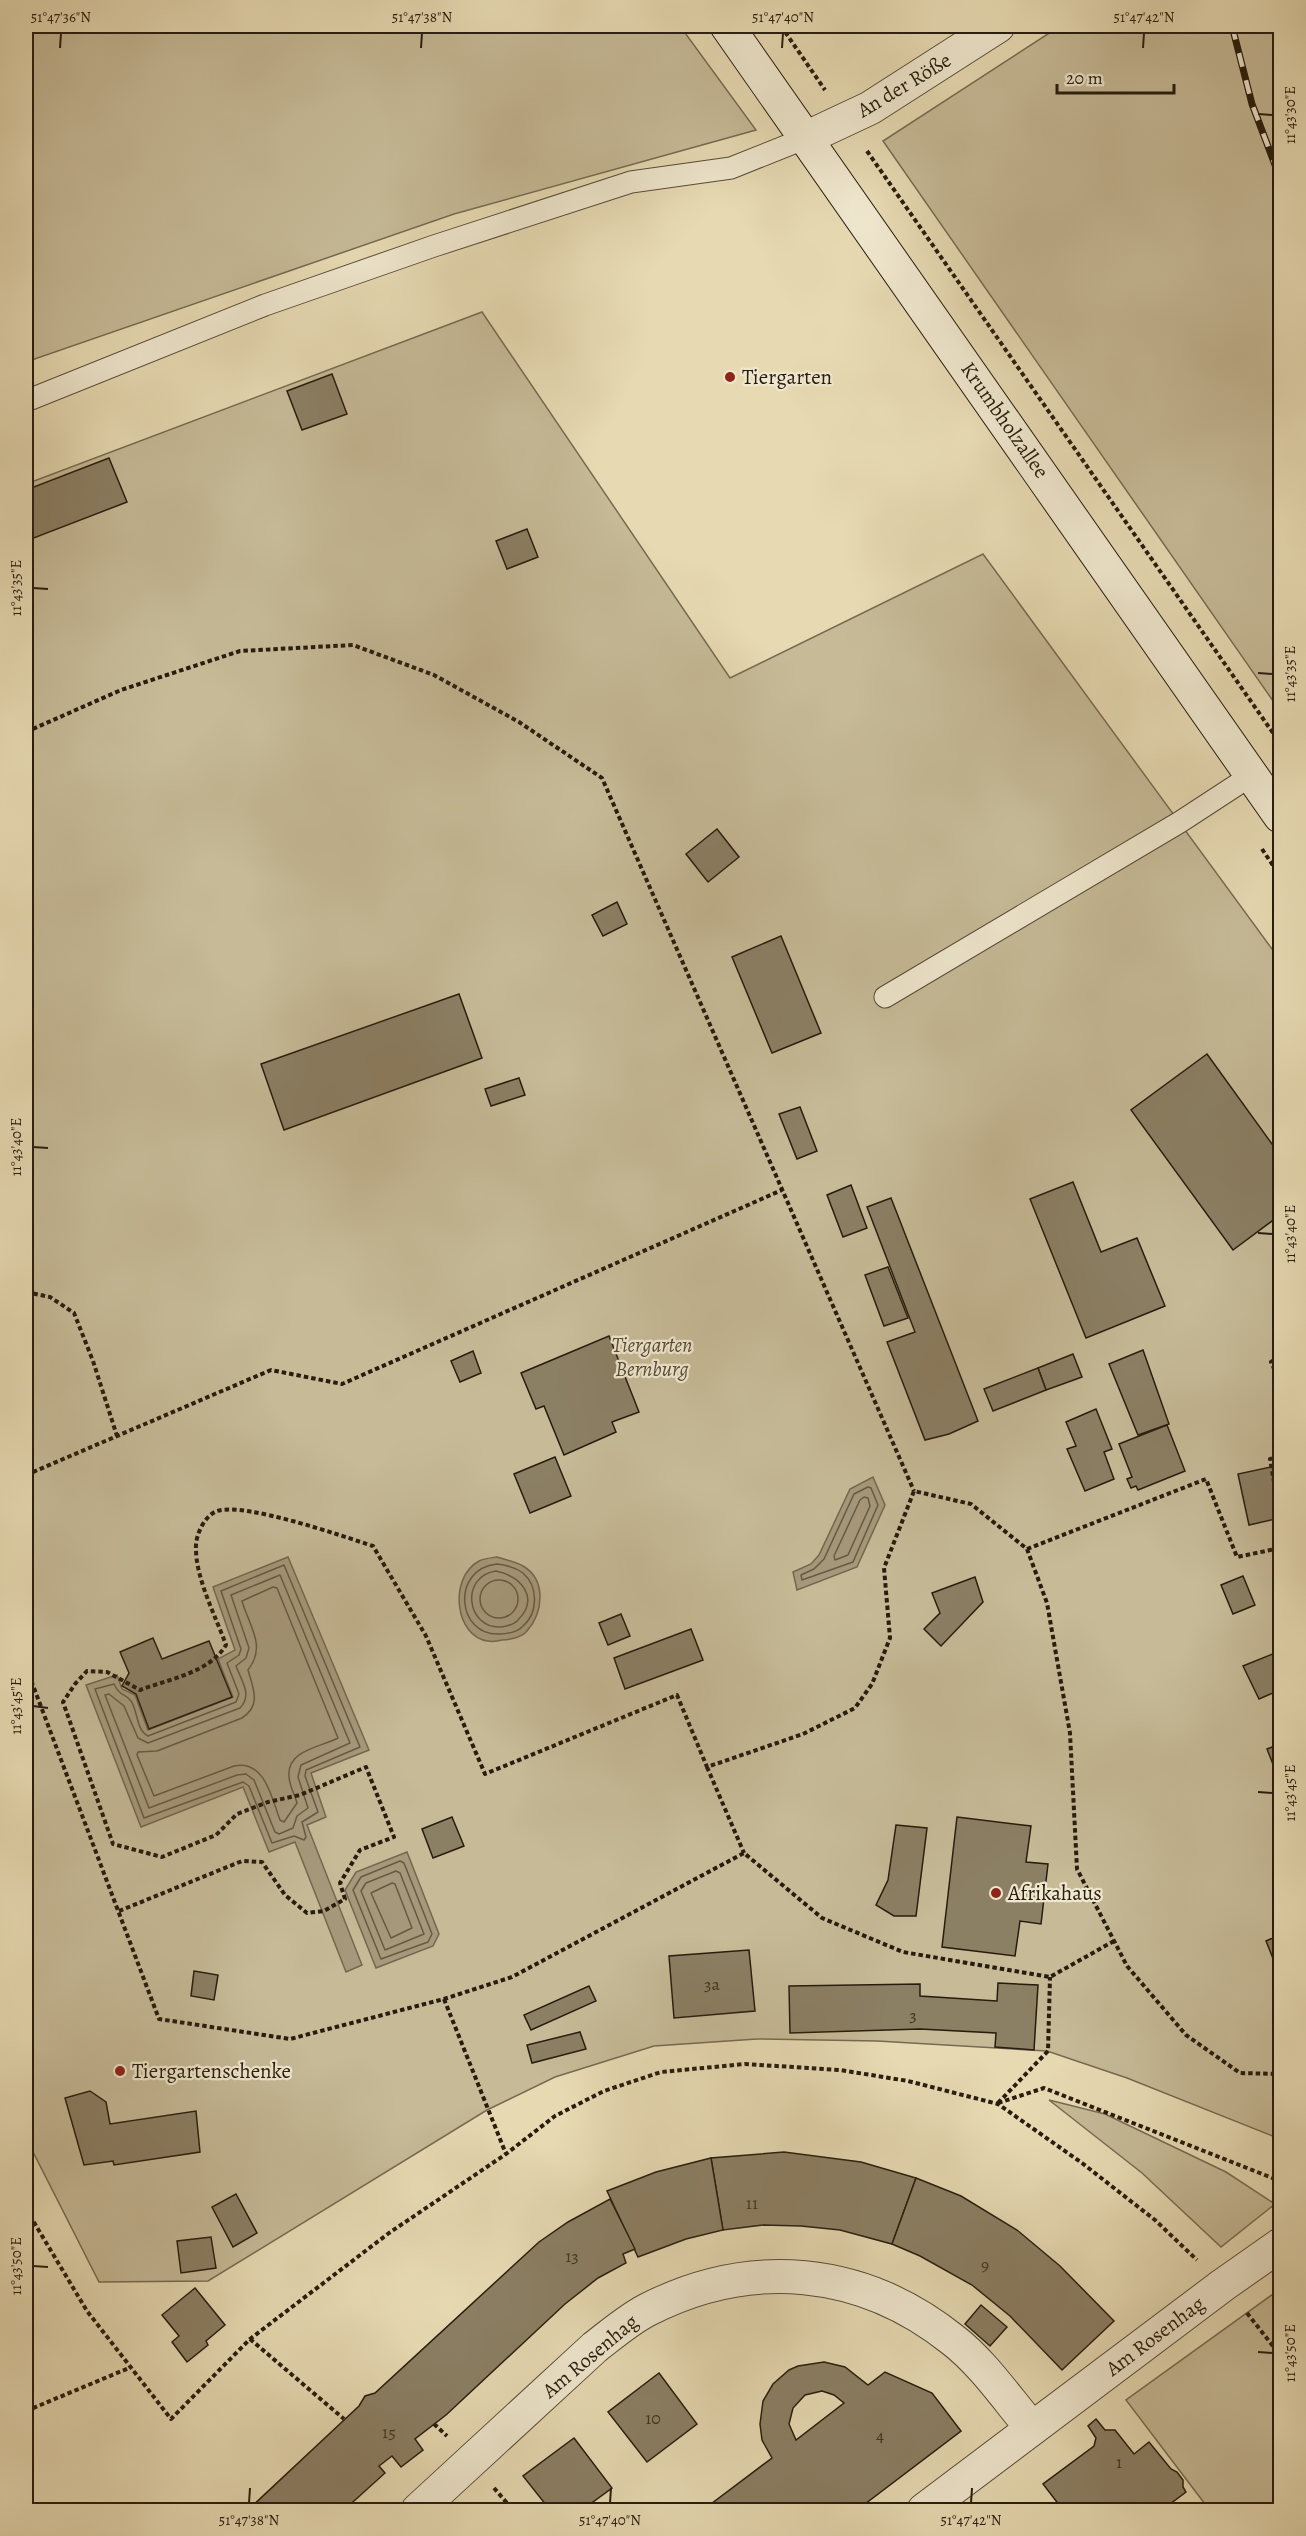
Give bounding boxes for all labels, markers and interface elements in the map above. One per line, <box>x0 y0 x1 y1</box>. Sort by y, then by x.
text: 51°47'36"N <box>31 7 91 27</box>
text: 51°47'38"N <box>392 7 453 27</box>
text: 51°47'40"N <box>752 7 814 27</box>
text: 51°47'42"N <box>1113 7 1175 27</box>
street label: An der Röße <box>851 46 956 125</box>
scale bar <box>1057 57 1174 95</box>
text: 20 m <box>1066 66 1103 90</box>
text: 11°43'30"E <box>1280 86 1300 144</box>
street label: Krumbholzallee <box>955 356 1055 484</box>
place label: Tiergarten <box>742 363 832 391</box>
marker: Tiergarten <box>723 370 737 384</box>
text: 11°43'35"E <box>6 560 26 616</box>
text: 11°43'35"E <box>1280 646 1300 702</box>
text: 11°43'40"E <box>6 1118 26 1176</box>
text: 11°43'40"E <box>1280 1205 1300 1263</box>
park label: Tiergarten Bernburg <box>612 1331 692 1383</box>
text: 11°43'45"E <box>6 1677 26 1735</box>
text: 11°43'45"E <box>1280 1764 1300 1822</box>
place label: Afrikahaus <box>1007 1879 1102 1907</box>
marker: Afrikahaus <box>989 1886 1003 1900</box>
house number: 3a <box>704 1972 721 1996</box>
house number: 3 <box>909 2003 917 2027</box>
place label: Tiergartenschenke <box>132 2057 291 2085</box>
marker: Tiergartenschenke <box>113 2064 127 2078</box>
house number: 11 <box>746 2191 758 2215</box>
text: 11°43'50"E <box>6 2237 26 2295</box>
house number: 13 <box>565 2244 579 2268</box>
house number: 9 <box>981 2253 989 2277</box>
street label: Am Rosenhag <box>1099 2289 1211 2383</box>
street label: Am Rosenhag <box>535 2307 644 2405</box>
text: 11°43'50"E <box>1280 2324 1300 2382</box>
house number: 10 <box>645 2406 661 2430</box>
house number: 15 <box>382 2420 396 2444</box>
house number: 4 <box>876 2423 884 2447</box>
house number: 1 <box>1116 2450 1122 2474</box>
text: 51°47'38"N <box>219 2510 280 2530</box>
text: 51°47'40"N <box>579 2510 641 2530</box>
text: 51°47'42"N <box>940 2510 1002 2530</box>

